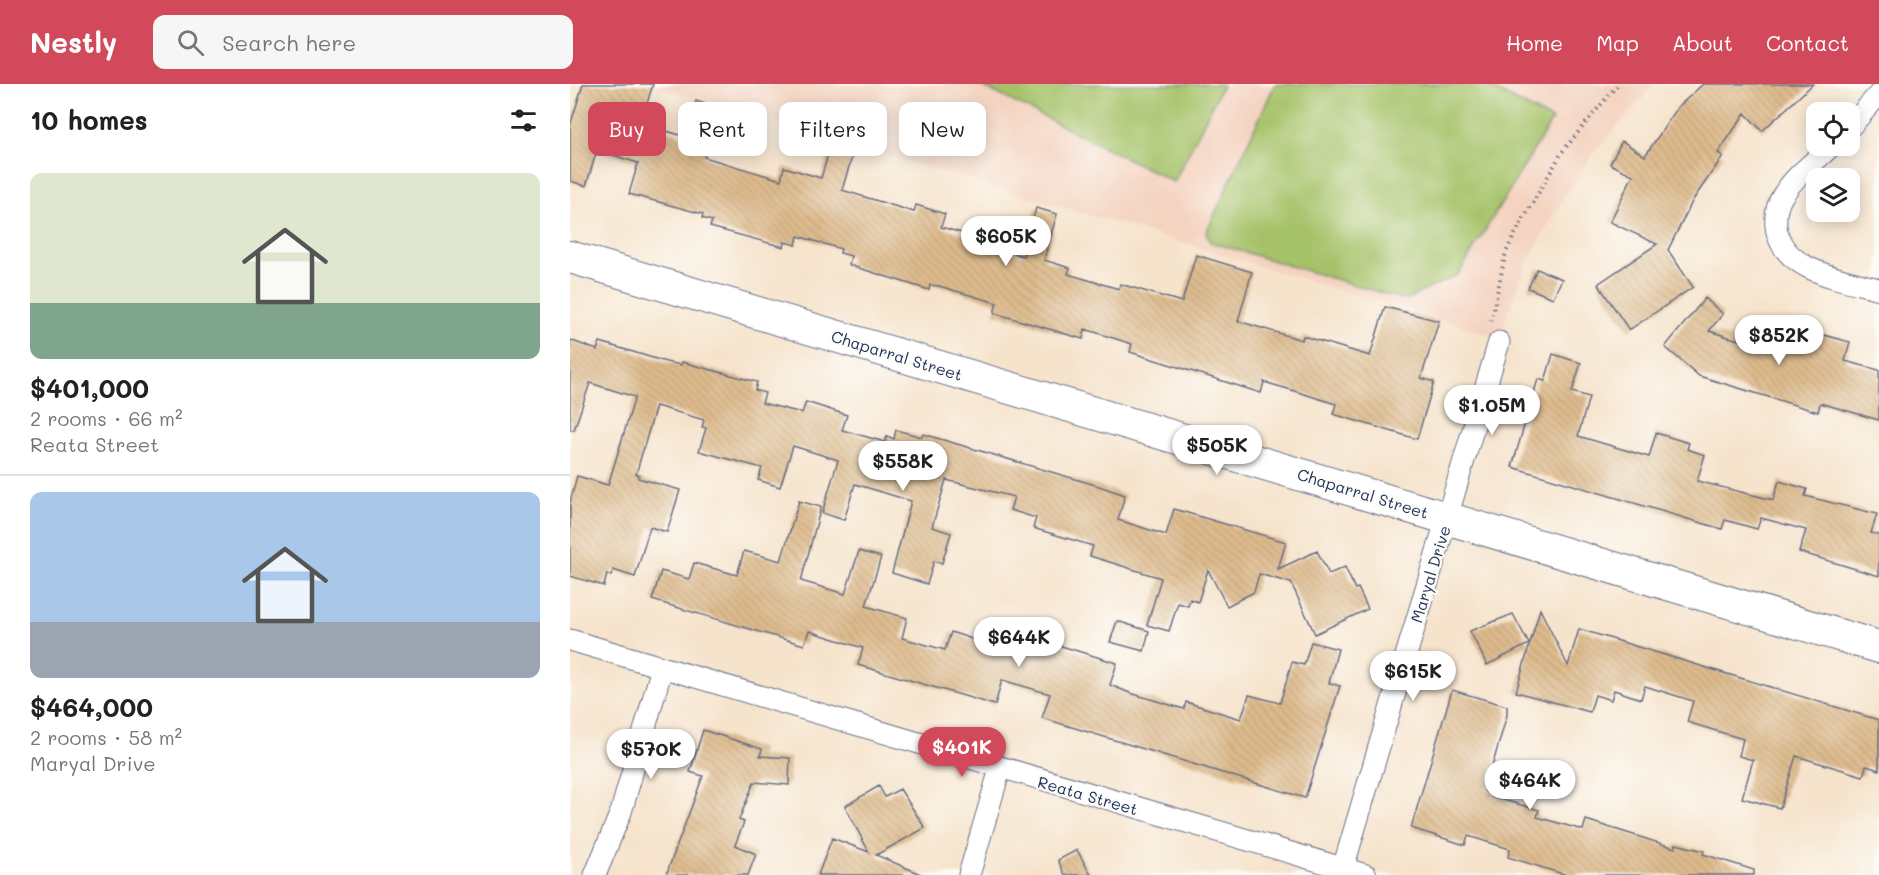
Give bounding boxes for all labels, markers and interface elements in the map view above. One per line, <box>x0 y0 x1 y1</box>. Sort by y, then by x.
search box <box>153 15 573 69</box>
text: Nestly <box>30 24 117 60</box>
icon: search <box>174 26 207 59</box>
text: Search here <box>222 28 356 57</box>
text: Home <box>1506 29 1563 56</box>
text: Map <box>1596 29 1639 56</box>
text: About <box>1672 29 1733 56</box>
text: Contact <box>1766 29 1849 56</box>
chip: Buy <box>588 102 666 156</box>
chip: Rent <box>678 102 767 156</box>
chip: Filters <box>779 102 887 156</box>
chip: New <box>899 102 986 156</box>
map controls <box>1806 102 1860 222</box>
button: locate <box>1806 102 1860 156</box>
text: 10 homes <box>30 103 148 137</box>
icon: filters <box>507 104 540 137</box>
button: layers <box>1806 168 1860 222</box>
icon: home <box>231 212 339 320</box>
pin: $605K <box>964 216 1048 267</box>
text: $605K <box>975 222 1037 248</box>
pin: $852K <box>1737 315 1821 366</box>
text: $852K <box>1749 321 1809 347</box>
street label: Chaparral Street <box>829 325 965 385</box>
text: $401,000 <box>30 371 149 405</box>
pin: $1.05M <box>1443 385 1541 436</box>
text: $1.05M <box>1458 391 1526 417</box>
text: 2 rooms · 66 m² <box>30 405 183 431</box>
pin: $505K <box>1175 425 1259 476</box>
text: Reata Street <box>30 431 159 457</box>
text: $505K <box>1186 431 1248 457</box>
pin: $558K <box>861 441 945 492</box>
text: $558K <box>872 447 934 473</box>
street label: Chaparral Street <box>1295 463 1431 523</box>
street label: Maryal Drive <box>1405 523 1455 625</box>
icon: home <box>231 531 339 639</box>
pin: $644K <box>977 617 1061 668</box>
text: $644K <box>988 623 1050 649</box>
pin: $615K <box>1371 651 1455 702</box>
text: $615K <box>1384 657 1442 683</box>
text: $464,000 <box>30 690 153 724</box>
text: 2 rooms · 58 m² <box>30 724 182 750</box>
pin: $401K <box>920 727 1004 778</box>
pin: $570K <box>609 729 693 780</box>
text: $401K <box>932 733 992 759</box>
text: $570K <box>620 735 682 761</box>
text: Maryal Drive <box>30 750 156 776</box>
pin: $464K <box>1488 760 1572 811</box>
text: $464K <box>1499 766 1561 792</box>
street label: Reata Street <box>1036 771 1140 819</box>

